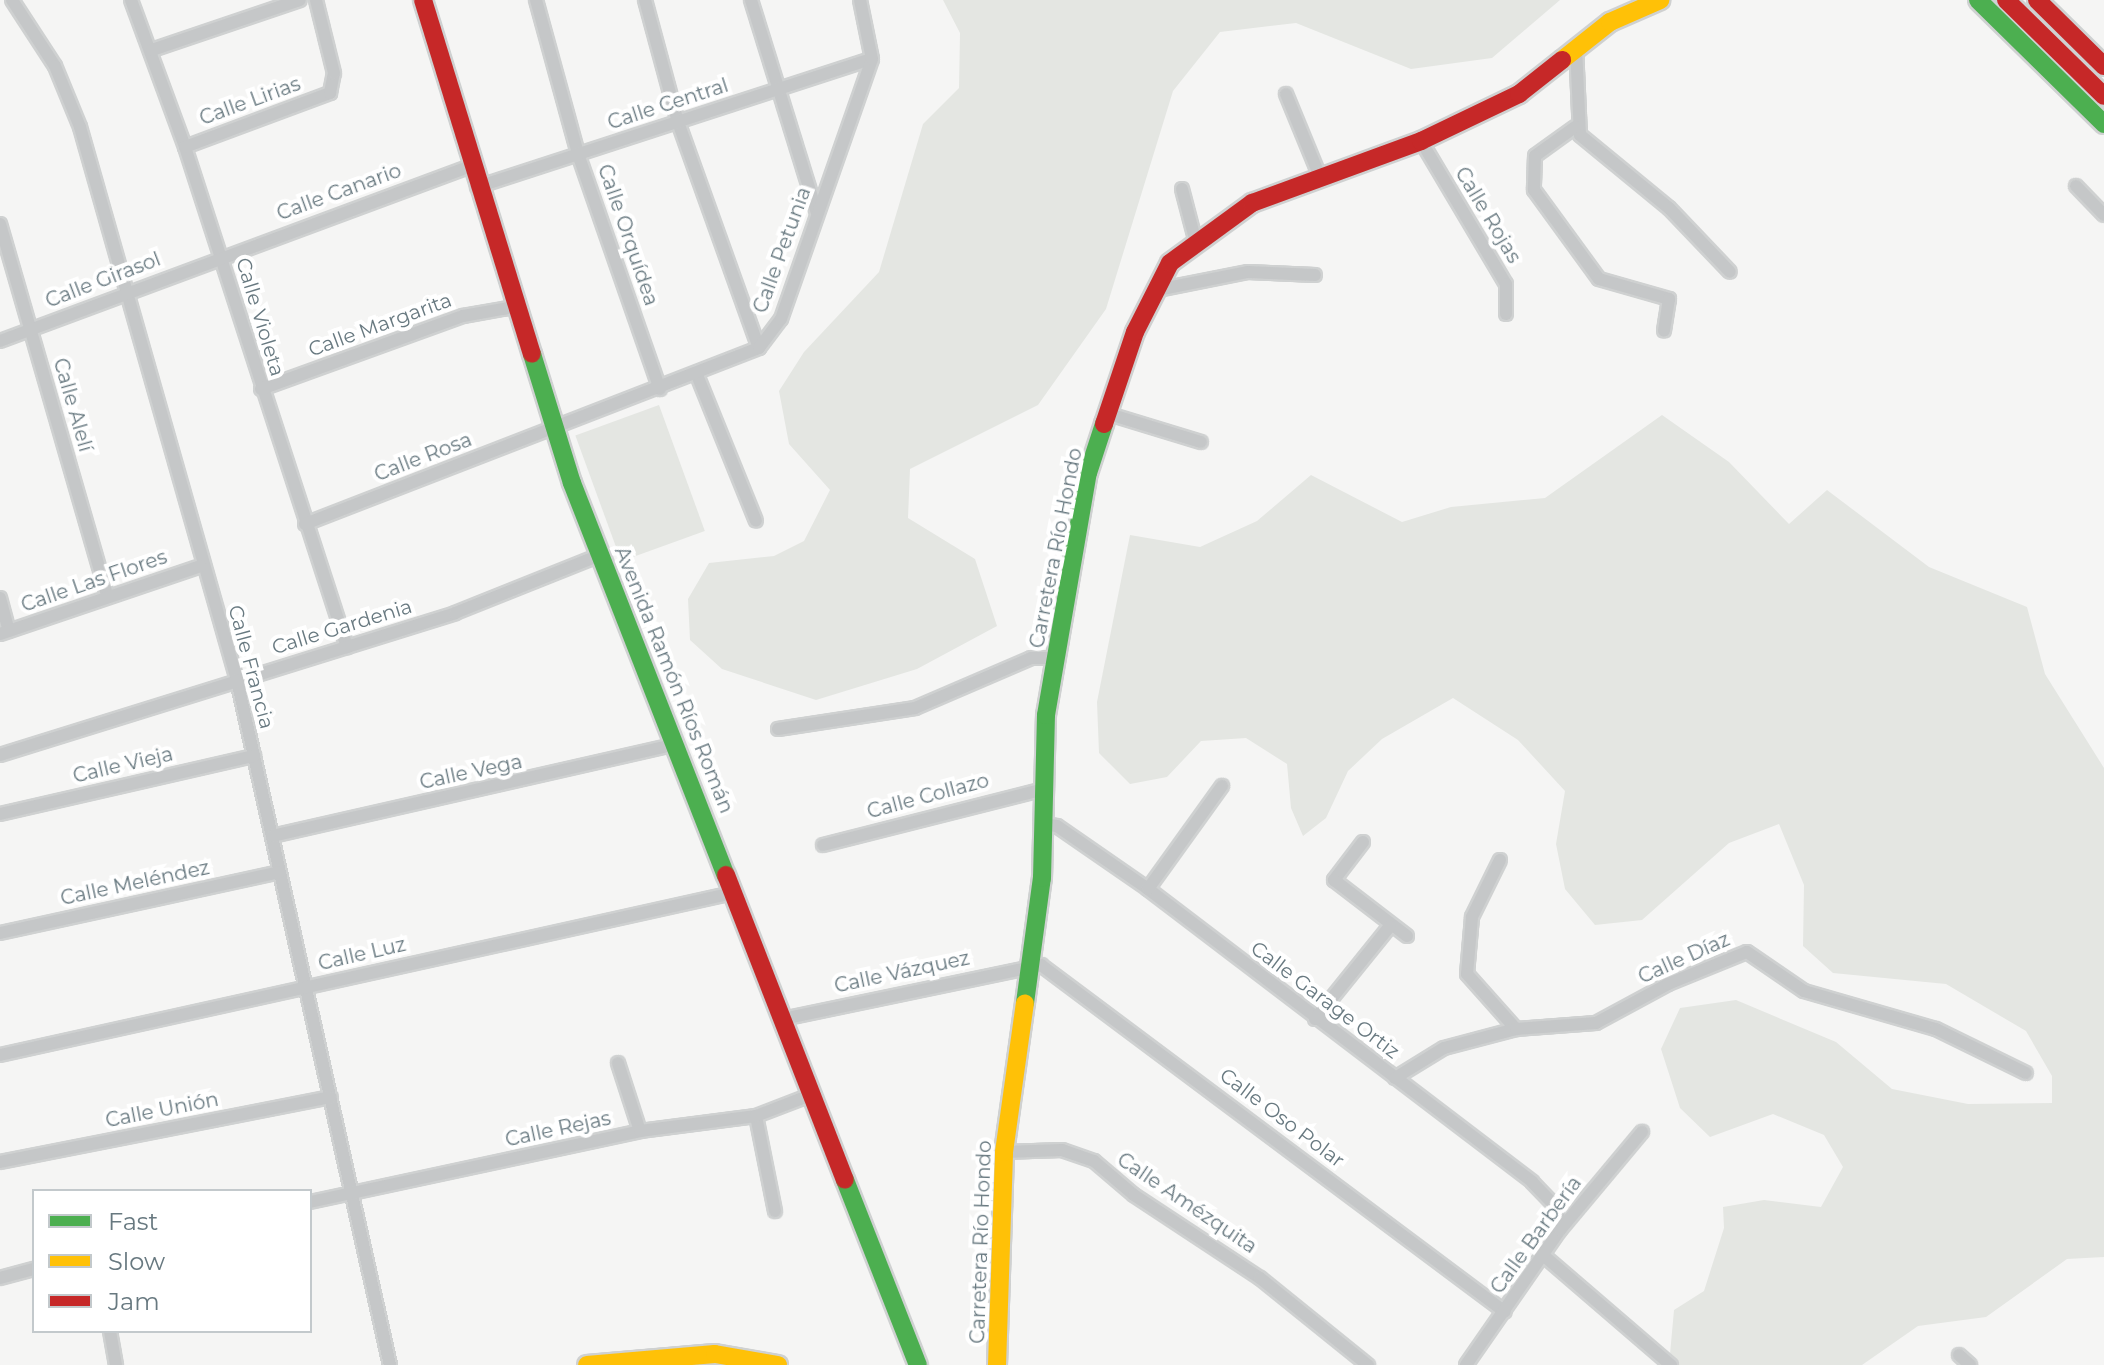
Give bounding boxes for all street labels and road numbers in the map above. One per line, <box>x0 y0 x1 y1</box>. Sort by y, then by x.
street label: Calle Lirias <box>196 72 304 130</box>
street label: Calle Central <box>605 73 731 135</box>
street label: Calle Canario <box>273 158 405 226</box>
street label: Calle Orquídea <box>593 161 663 309</box>
street label: Calle Rojas <box>1450 163 1526 267</box>
street label: Calle Petunia <box>748 184 816 316</box>
street label: Calle Girasol <box>42 247 164 313</box>
street label: Calle Violeta <box>231 255 289 379</box>
street label: Calle Margarita <box>305 288 455 362</box>
street label: Calle Alelí <box>48 355 98 455</box>
street label: Calle Rosa <box>371 427 475 487</box>
street label: Carretera Río Hondo <box>1025 446 1087 650</box>
street label: Avenida Ramón Ríos Román <box>609 543 739 817</box>
street label: Calle Las Flores <box>18 545 170 617</box>
street label: Calle Gardenia <box>269 594 415 660</box>
street label: Calle Francia <box>223 602 279 732</box>
street label: Calle Vieja <box>71 742 175 788</box>
street label: Calle Vega <box>417 749 525 795</box>
street label: Calle Collazo <box>864 768 992 824</box>
street label: Calle Meléndez <box>58 855 212 911</box>
street label: Calle Díaz <box>1634 927 1734 989</box>
street label: Calle Luz <box>316 932 408 976</box>
street label: Calle Garage Ortiz <box>1246 936 1404 1064</box>
street label: Calle Vázquez <box>832 946 972 998</box>
street label: Calle Oso Polar <box>1215 1063 1349 1173</box>
street label: Calle Unión <box>103 1087 221 1133</box>
street label: Calle Rejas <box>503 1106 613 1152</box>
street label: Carretera Río Hondo <box>965 1140 997 1344</box>
street label: Calle Amézquita <box>1113 1147 1261 1259</box>
street label: Calle Barbería <box>1485 1172 1587 1298</box>

